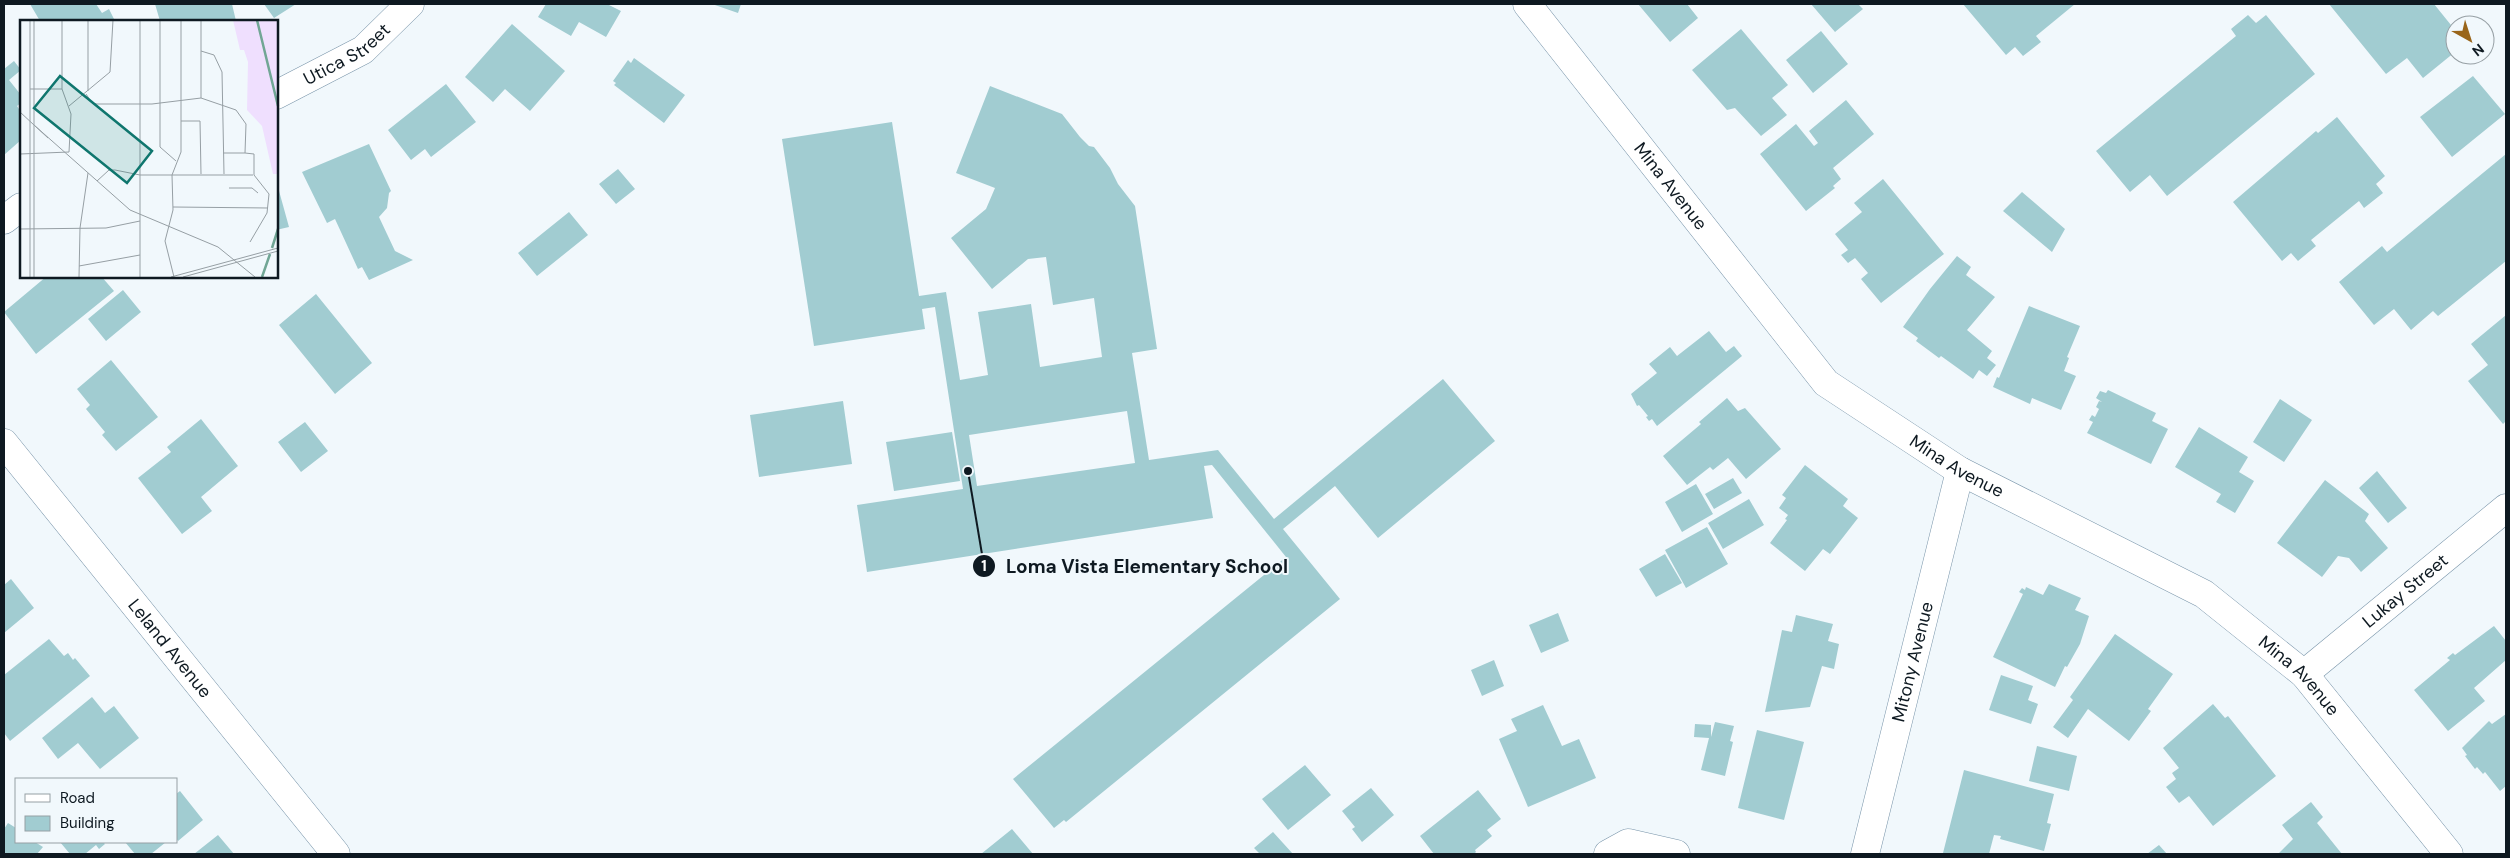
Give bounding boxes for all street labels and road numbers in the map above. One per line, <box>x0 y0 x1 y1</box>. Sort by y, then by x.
street label: Utica Street <box>299 18 395 91</box>
street label: Mina Avenue <box>1629 137 1713 235</box>
street label: Mina Avenue <box>1905 429 2008 503</box>
street label: Lukay Street <box>2357 548 2453 633</box>
street label: Leland Avenue <box>123 594 217 703</box>
street label: Mitony Avenue <box>1886 599 1939 724</box>
street label: Mina Avenue <box>2253 630 2345 721</box>

